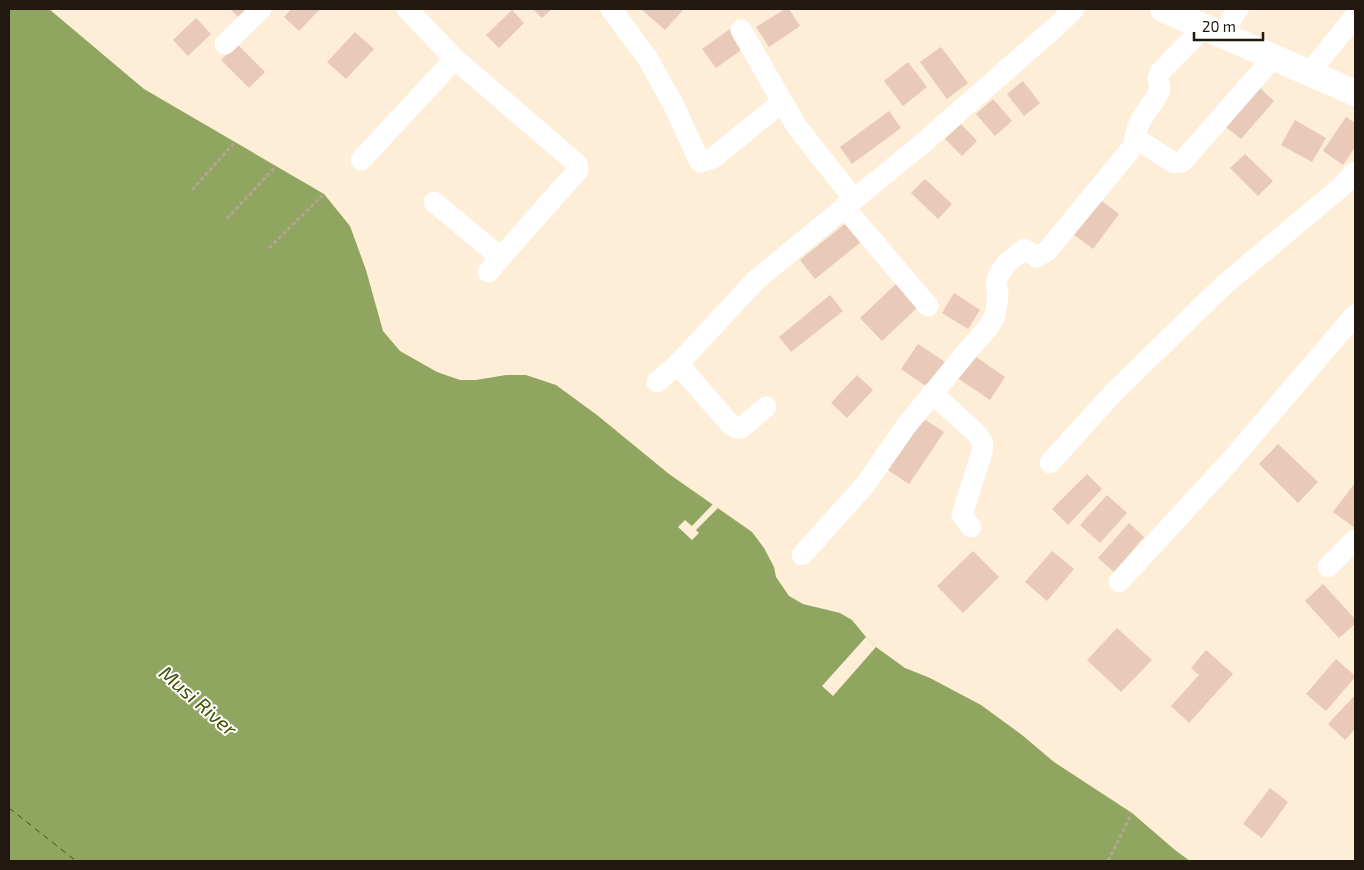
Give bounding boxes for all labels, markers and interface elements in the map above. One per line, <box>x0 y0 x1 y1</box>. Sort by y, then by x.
scale bar <box>1194 10 1263 42</box>
text: 20 m <box>1202 17 1236 35</box>
water label: Musi River <box>155 660 243 741</box>

